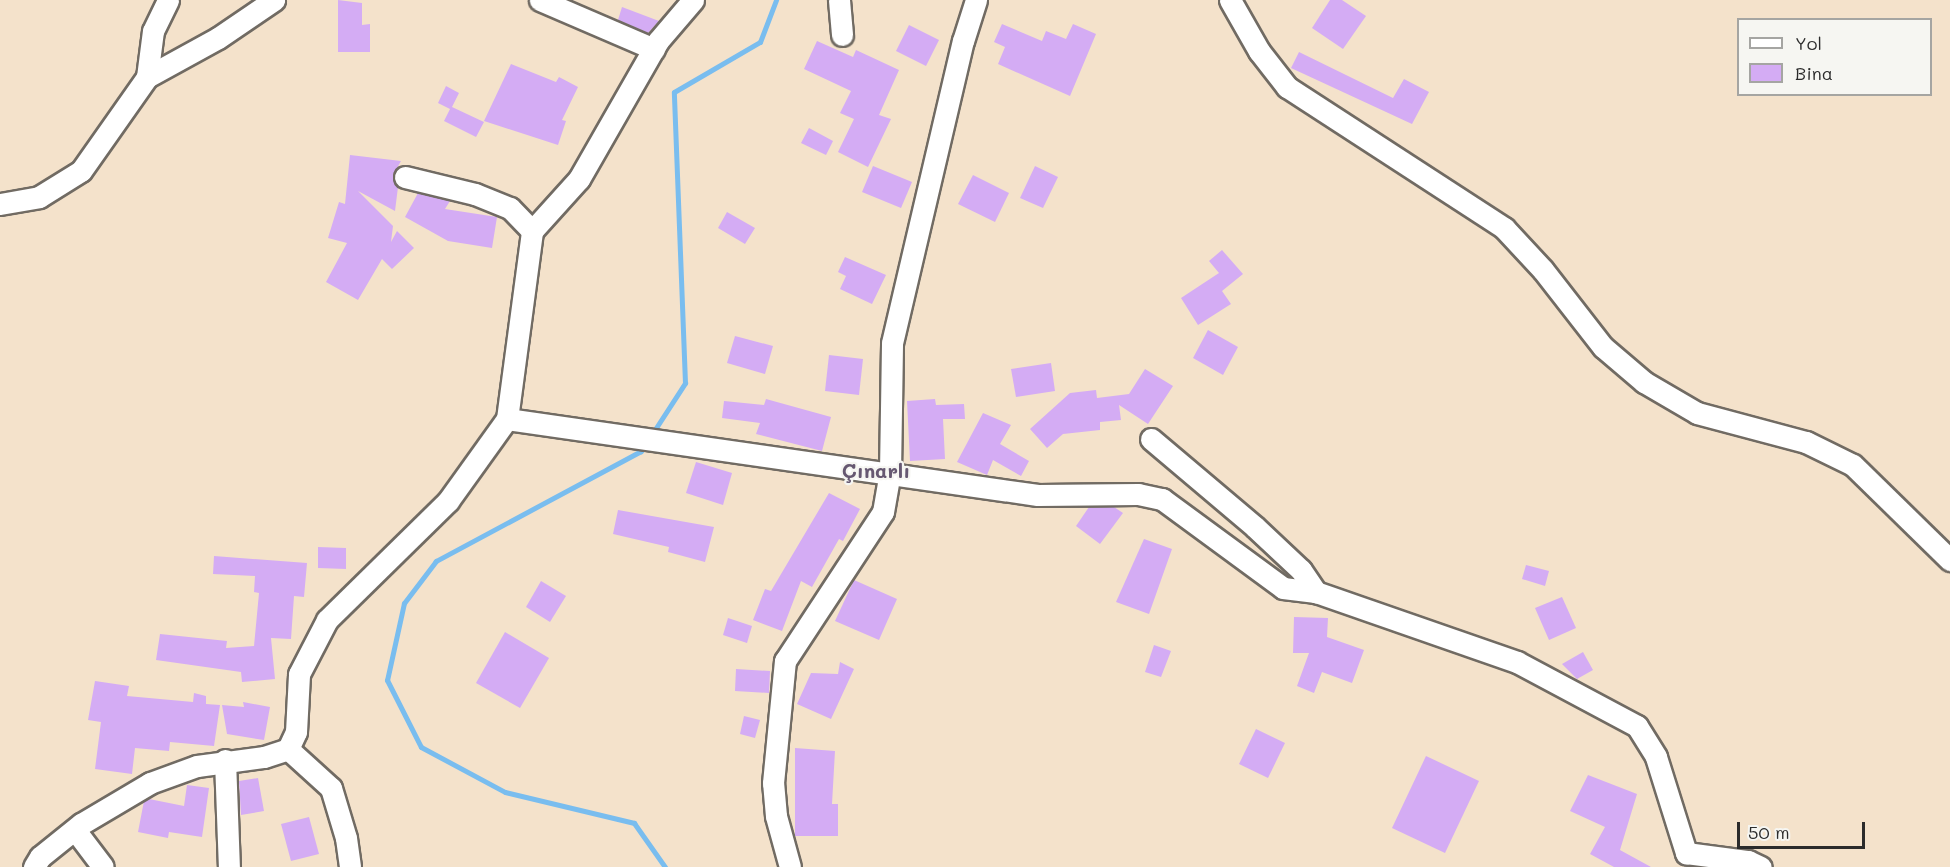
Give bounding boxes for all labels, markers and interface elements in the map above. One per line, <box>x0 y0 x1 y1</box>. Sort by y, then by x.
legend <box>1737 18 1932 96</box>
text: Yol <box>1795 31 1822 55</box>
text: Bina <box>1795 61 1833 85</box>
district label: Çınarlı <box>842 458 910 482</box>
scale bar <box>1740 810 1868 848</box>
text: 50 m <box>1748 820 1790 844</box>

